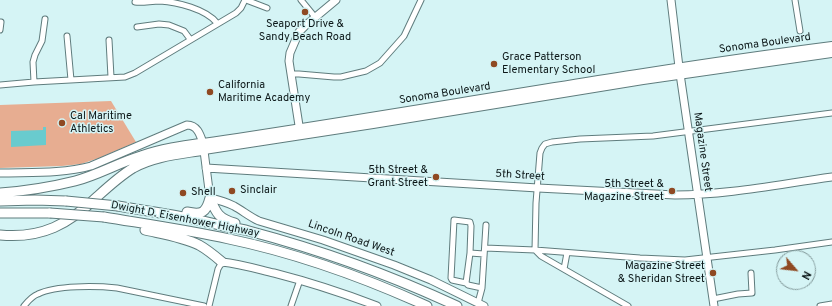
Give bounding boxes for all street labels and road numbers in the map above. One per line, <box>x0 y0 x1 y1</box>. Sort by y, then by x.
street label: Sonoma Boulevard <box>718 31 812 57</box>
street label: Sonoma Boulevard <box>398 80 492 108</box>
street label: Magazine Street <box>690 111 714 193</box>
street label: 5th Street <box>495 168 545 184</box>
street label: Dwight D. Eisenhower Highway <box>110 199 260 241</box>
street label: Lincoln Road West <box>306 218 396 260</box>

